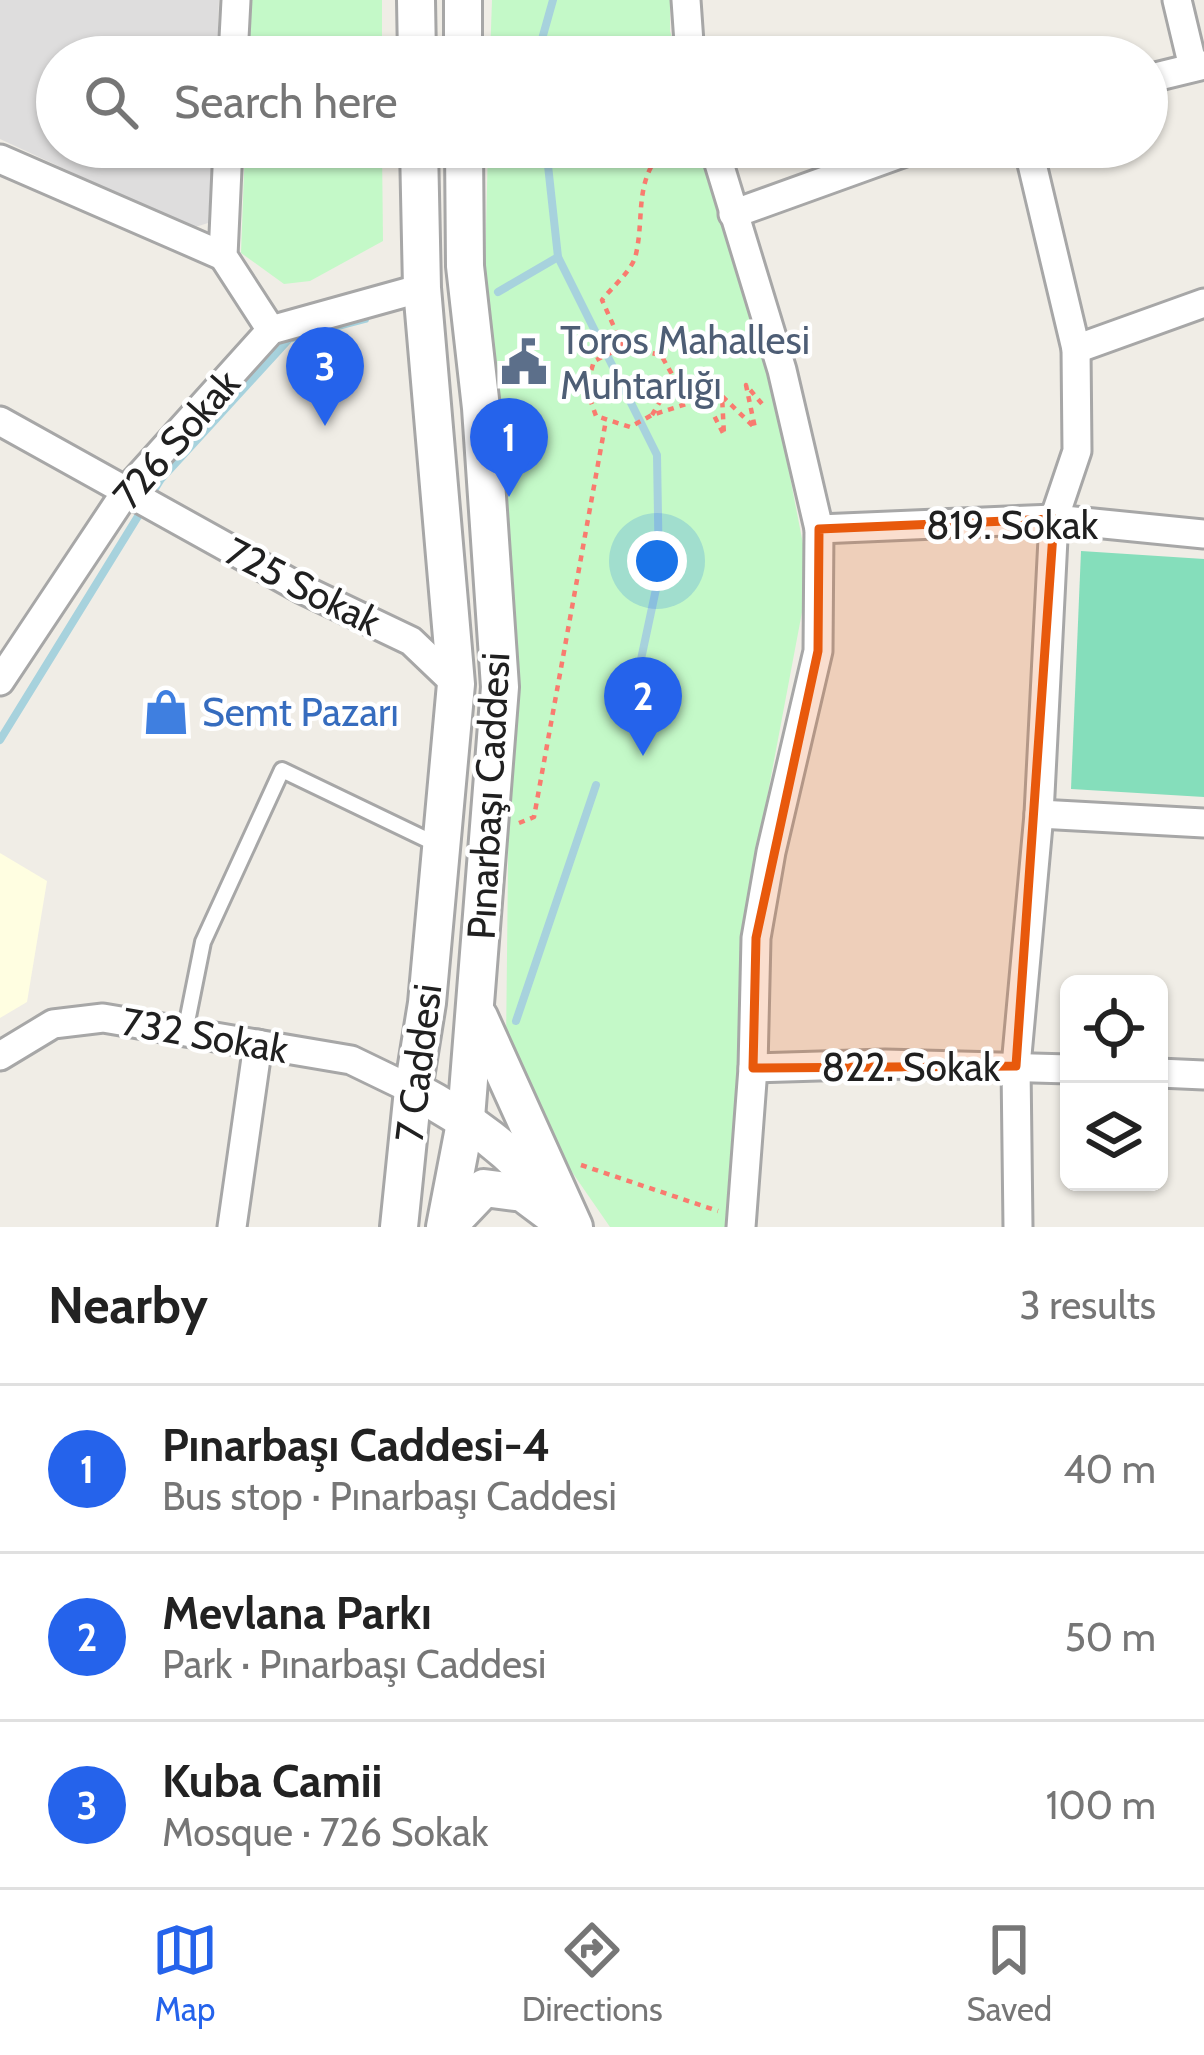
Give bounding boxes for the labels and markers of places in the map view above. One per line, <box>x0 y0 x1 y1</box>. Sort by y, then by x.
place label: Toros Mahallesi Muhtarlığı <box>560 316 810 409</box>
pin: 3 <box>286 327 364 426</box>
public building icon: Toros Mahallesi Muhtarlığı <box>499 337 549 387</box>
pin: 1 <box>470 398 548 497</box>
pin: 2 <box>604 657 682 756</box>
shop icon: Semt Pazarı <box>141 687 191 737</box>
place label: Semt Pazarı <box>202 688 399 736</box>

